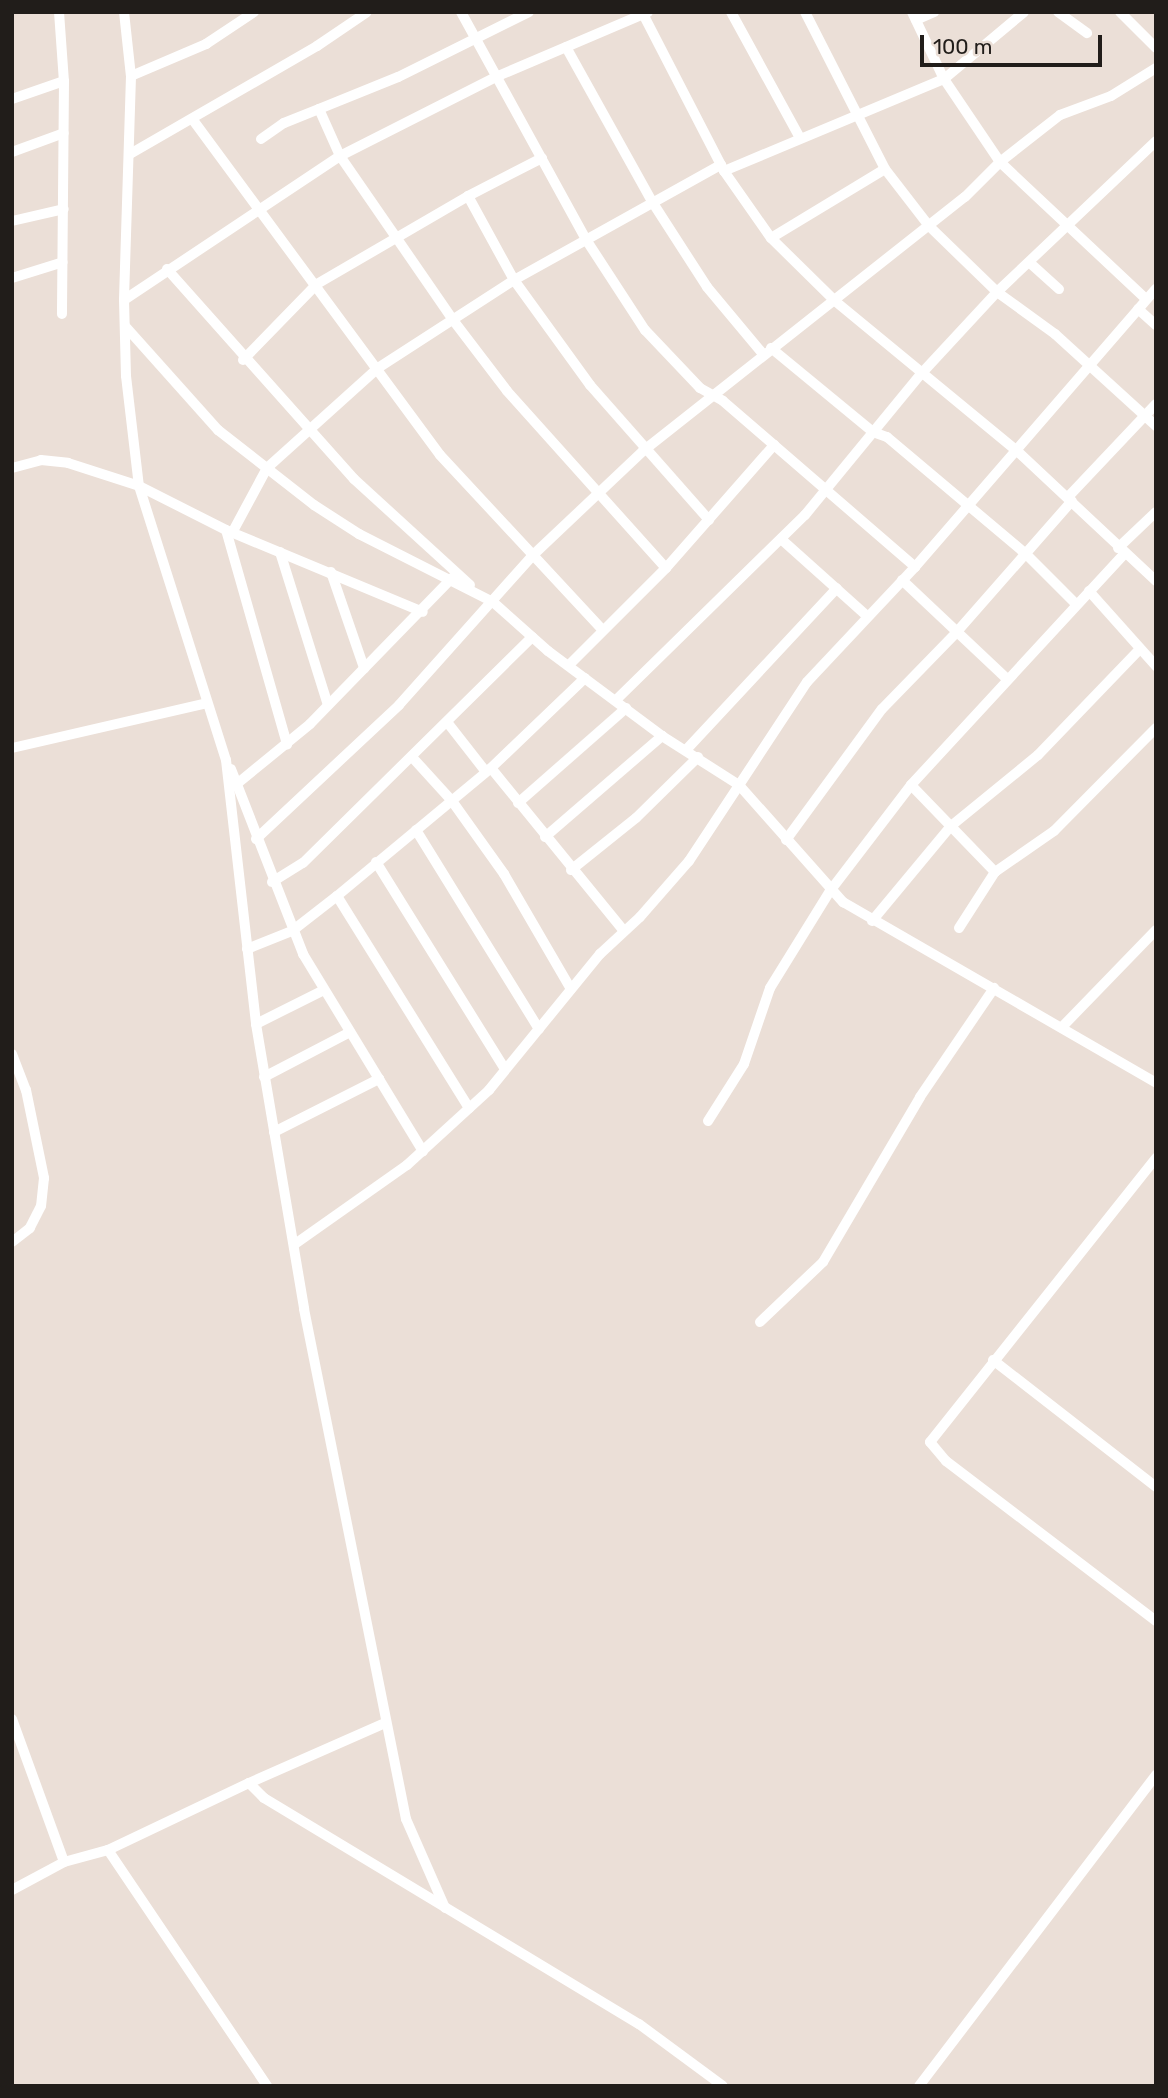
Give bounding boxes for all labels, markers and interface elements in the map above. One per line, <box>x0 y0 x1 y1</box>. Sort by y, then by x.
scale bar <box>923 21 1105 65</box>
text: 100 m <box>933 34 992 59</box>

